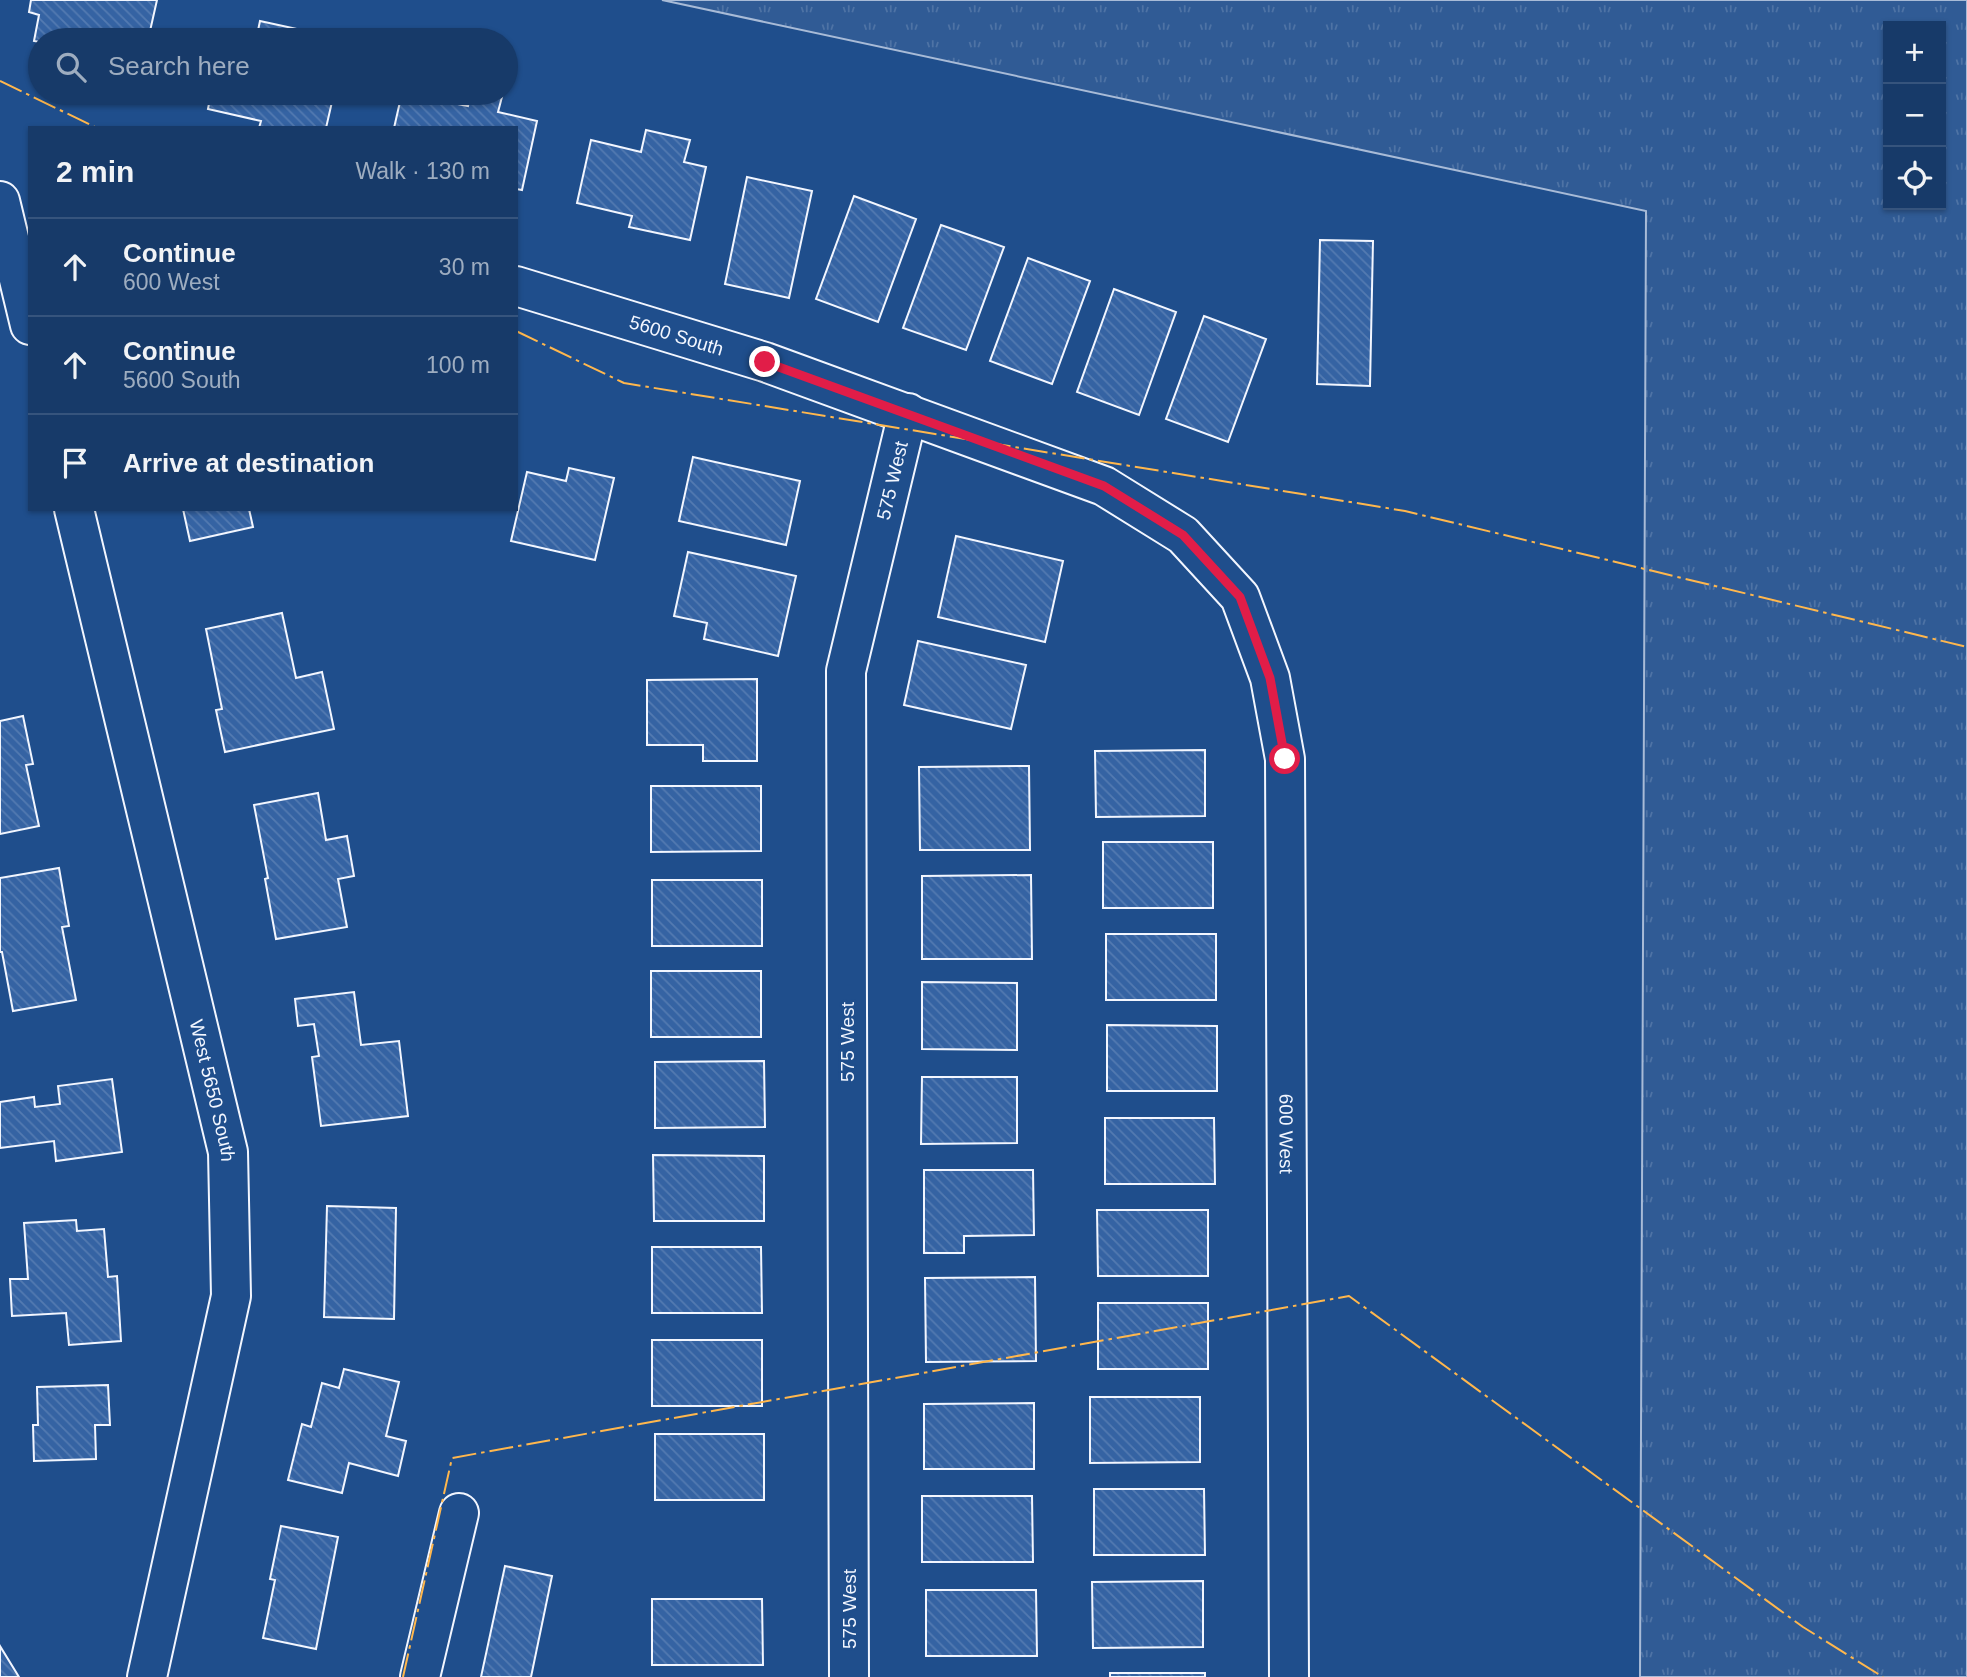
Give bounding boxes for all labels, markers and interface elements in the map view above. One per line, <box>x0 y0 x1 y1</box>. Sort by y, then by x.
map controls <box>1883 21 1946 210</box>
button: + <box>1883 21 1946 84</box>
search box <box>28 28 518 105</box>
icon: search <box>52 48 90 86</box>
text: Search here <box>108 51 250 81</box>
button: − <box>1883 84 1946 147</box>
button: locate <box>1883 147 1946 210</box>
text: 2 min <box>56 155 134 188</box>
text: Walk · 130 m <box>355 158 490 184</box>
text: Continue <box>123 238 236 268</box>
icon: ahead <box>56 248 94 286</box>
text: 30 m <box>439 254 490 280</box>
text: 600 West <box>123 269 220 295</box>
street label: 5600 South <box>627 311 726 360</box>
text: Continue <box>123 336 236 366</box>
icon: ahead <box>56 346 94 384</box>
route end <box>749 346 780 377</box>
text: 100 m <box>426 352 490 378</box>
text: 5600 South <box>123 367 241 393</box>
street label: 575 West <box>873 439 912 522</box>
icon: arrive <box>56 444 94 482</box>
text: Arrive at destination <box>123 448 374 478</box>
route start <box>1269 743 1300 774</box>
street label: 575 West <box>837 1001 858 1082</box>
street label: West 5650 South <box>186 1017 238 1162</box>
street label: 600 West <box>1275 1094 1297 1175</box>
street label: 575 West <box>839 1568 860 1649</box>

